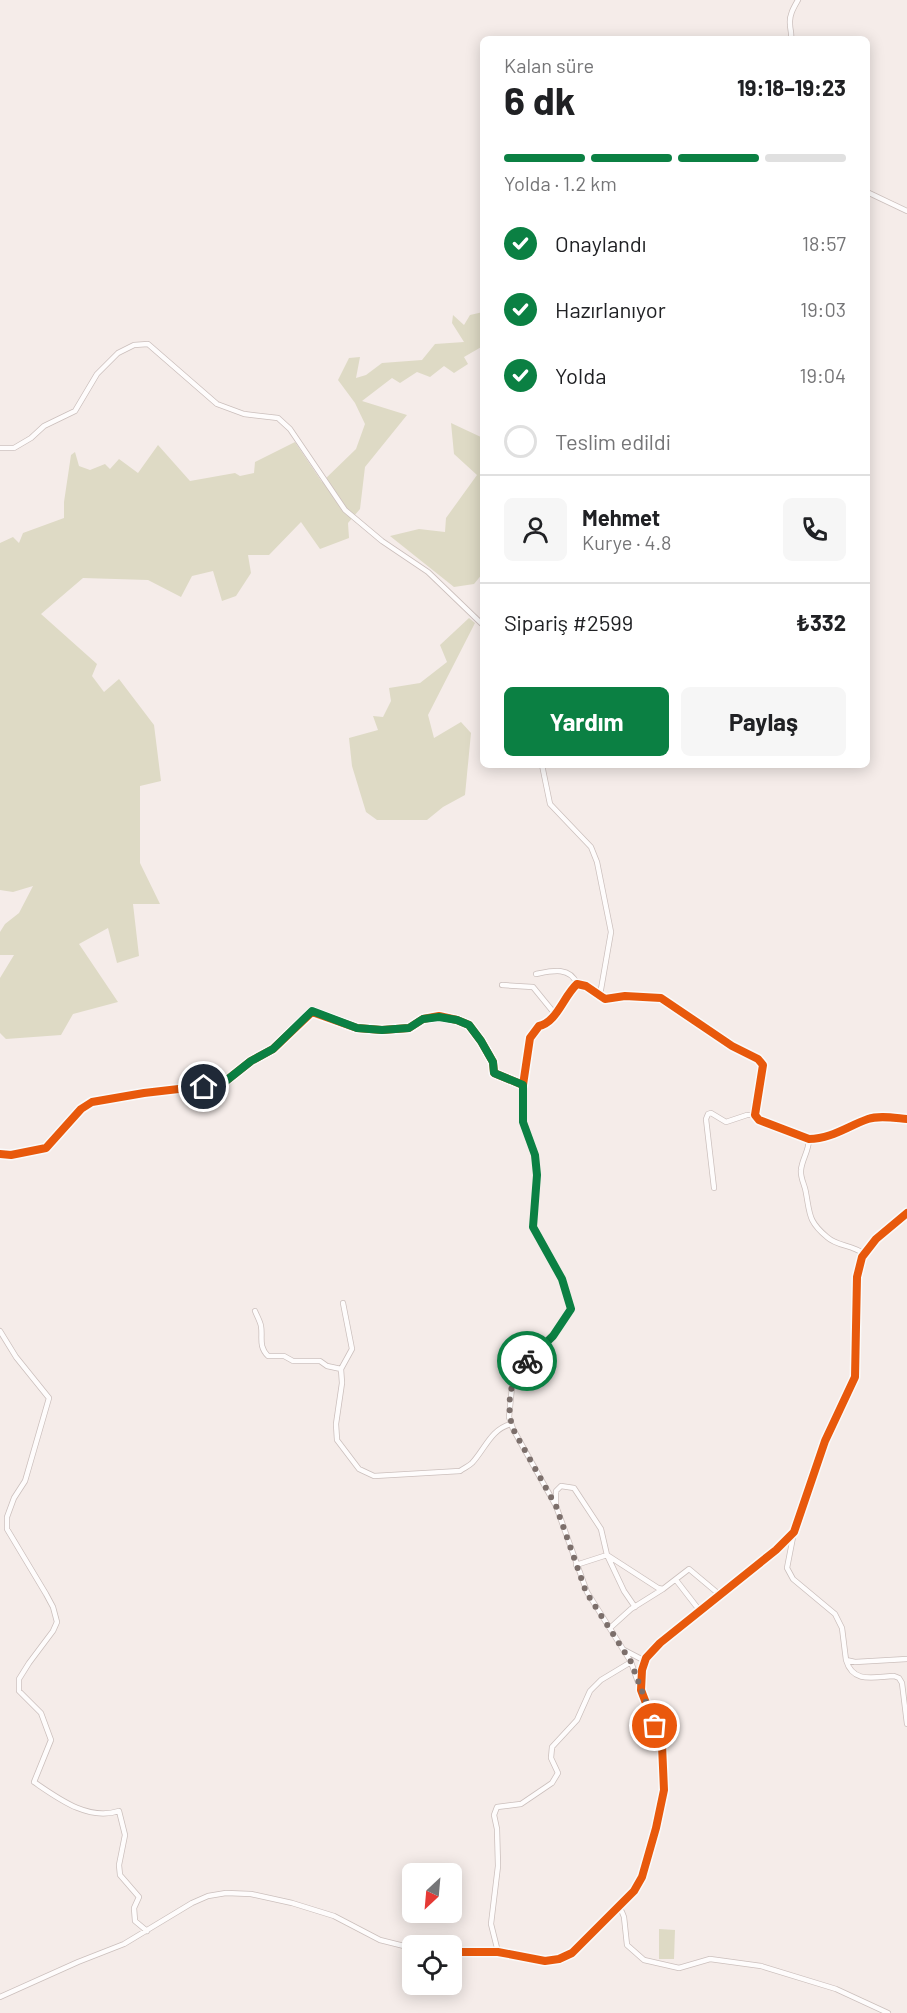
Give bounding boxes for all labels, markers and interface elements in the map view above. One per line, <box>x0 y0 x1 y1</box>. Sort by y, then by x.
text: Kalan süre <box>504 53 594 77</box>
text: 19:18–19:23 <box>737 74 846 100</box>
text: 6 dk <box>504 76 576 123</box>
text: Yolda · 1.2 km <box>504 171 617 195</box>
icon: check <box>504 227 537 260</box>
text: Onaylandı <box>555 230 647 256</box>
text: 18:57 <box>802 231 846 255</box>
icon: check <box>504 293 537 326</box>
text: Hazırlanıyor <box>555 296 666 322</box>
text: 19:03 <box>800 297 846 321</box>
icon: check <box>504 359 537 392</box>
text: Yolda <box>555 362 606 388</box>
text: 19:04 <box>799 363 846 387</box>
text: Teslim edildi <box>555 428 671 454</box>
button: person <box>504 498 567 561</box>
button: phone <box>783 498 846 561</box>
text: Mehmet <box>582 504 660 530</box>
text: Kurye · 4.8 <box>582 530 672 554</box>
text: Sipariş #2599 <box>504 609 633 635</box>
text: ₺332 <box>796 609 846 635</box>
button: Yardım <box>504 687 669 756</box>
button: Paylaş <box>681 687 846 756</box>
pin <box>178 1061 229 1112</box>
icon: home <box>187 1070 220 1103</box>
courier <box>497 1331 557 1391</box>
icon: bike <box>511 1345 544 1378</box>
pin <box>629 1700 680 1751</box>
icon: bag <box>638 1709 671 1742</box>
north arrow <box>402 1863 462 1923</box>
map controls <box>402 1863 462 1995</box>
button: locate <box>402 1935 462 1995</box>

